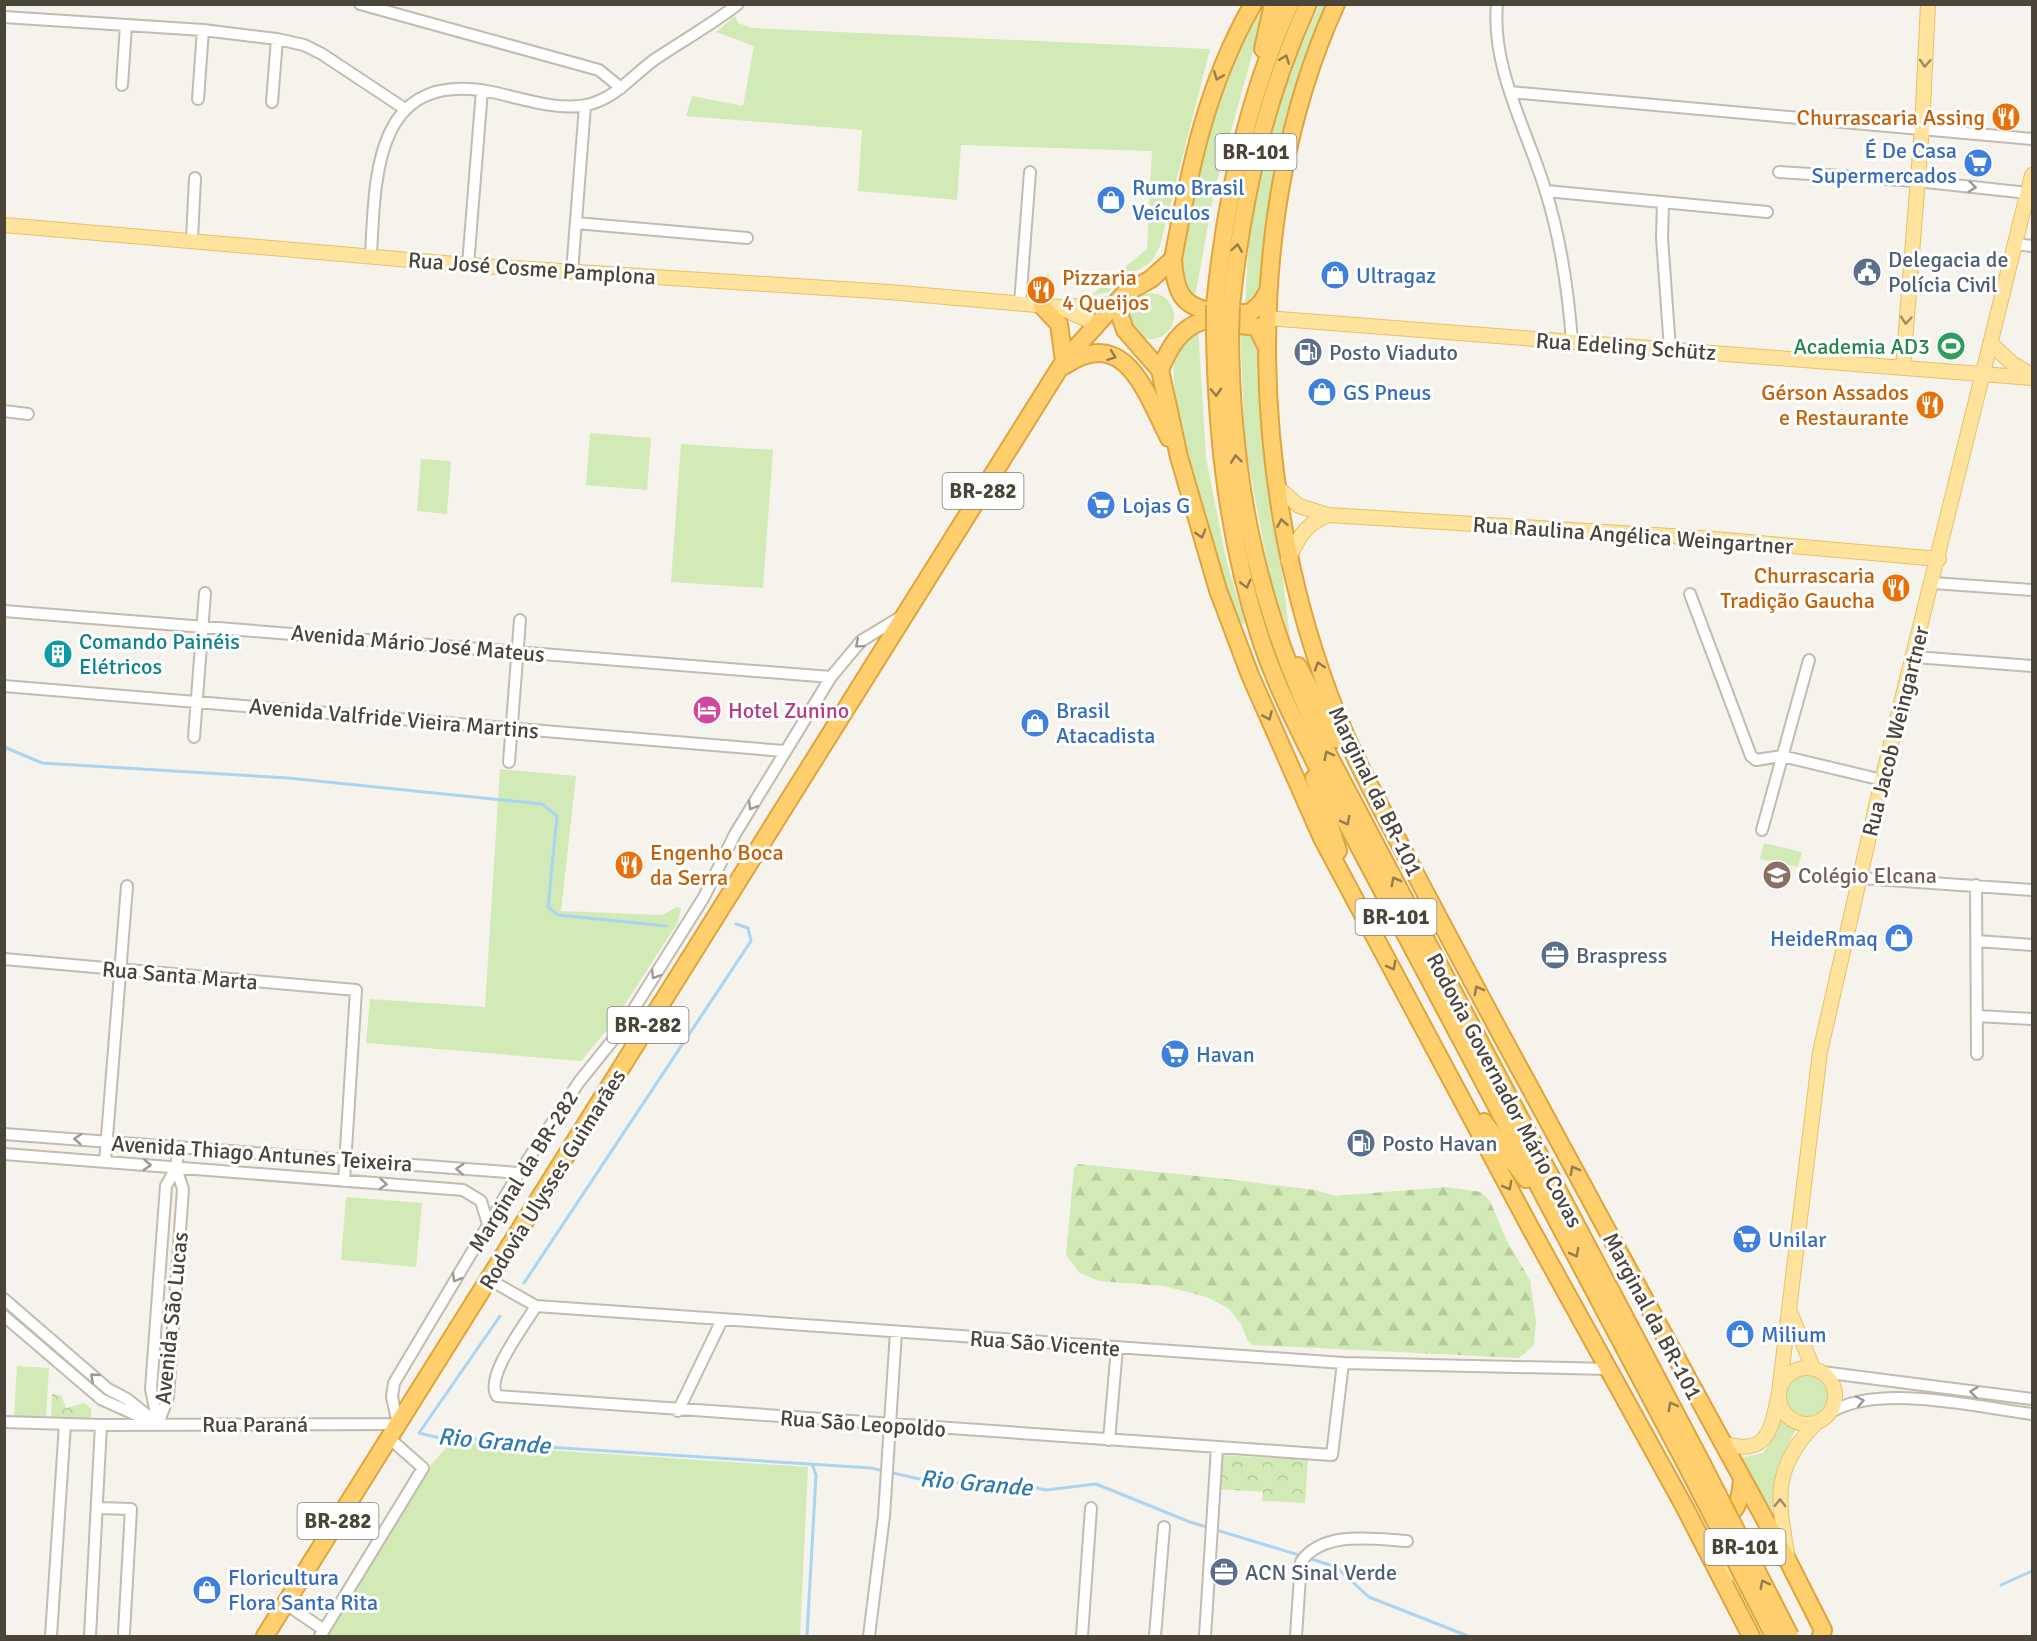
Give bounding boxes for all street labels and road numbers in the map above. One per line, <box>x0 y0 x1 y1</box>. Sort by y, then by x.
road number: BR-101 <box>1216 134 1296 170</box>
street label: Rua José Cosme Pamplona <box>407 246 657 291</box>
street label: Rua Edeling Schütz <box>1535 327 1717 366</box>
road number: BR-282 <box>942 473 1024 509</box>
street label: Rua Raulina Angélica Weingartner <box>1472 511 1794 560</box>
street label: Avenida Mário José Mateus <box>290 619 546 668</box>
street label: Rua Jacob Weingartner <box>1856 623 1935 839</box>
street label: Avenida Valfride Vieira Martins <box>248 692 540 745</box>
street label: Marginal da BR-101 <box>1323 702 1428 881</box>
road number: BR-101 <box>1356 899 1436 935</box>
street label: Rodovia Governador Mário Covas <box>1421 948 1589 1232</box>
street label: Rua Santa Marta <box>101 955 259 996</box>
road number: BR-282 <box>608 1007 688 1043</box>
street label: Rodovia Ulysses Guimarães <box>473 1064 632 1295</box>
street label: Marginal da BR-282 <box>463 1085 584 1257</box>
street label: Avenida Thiago Antunes Teixeira <box>111 1130 413 1177</box>
street label: Marginal da BR-101 <box>1597 1228 1708 1405</box>
street label: Avenida São Lucas <box>149 1231 194 1406</box>
street label: Rua São Vicente <box>969 1325 1121 1362</box>
street label: Rua São Leopoldo <box>779 1404 947 1443</box>
street label: Rua Paraná <box>202 1411 308 1438</box>
road number: BR-282 <box>298 1503 378 1539</box>
road number: BR-101 <box>1704 1529 1786 1565</box>

